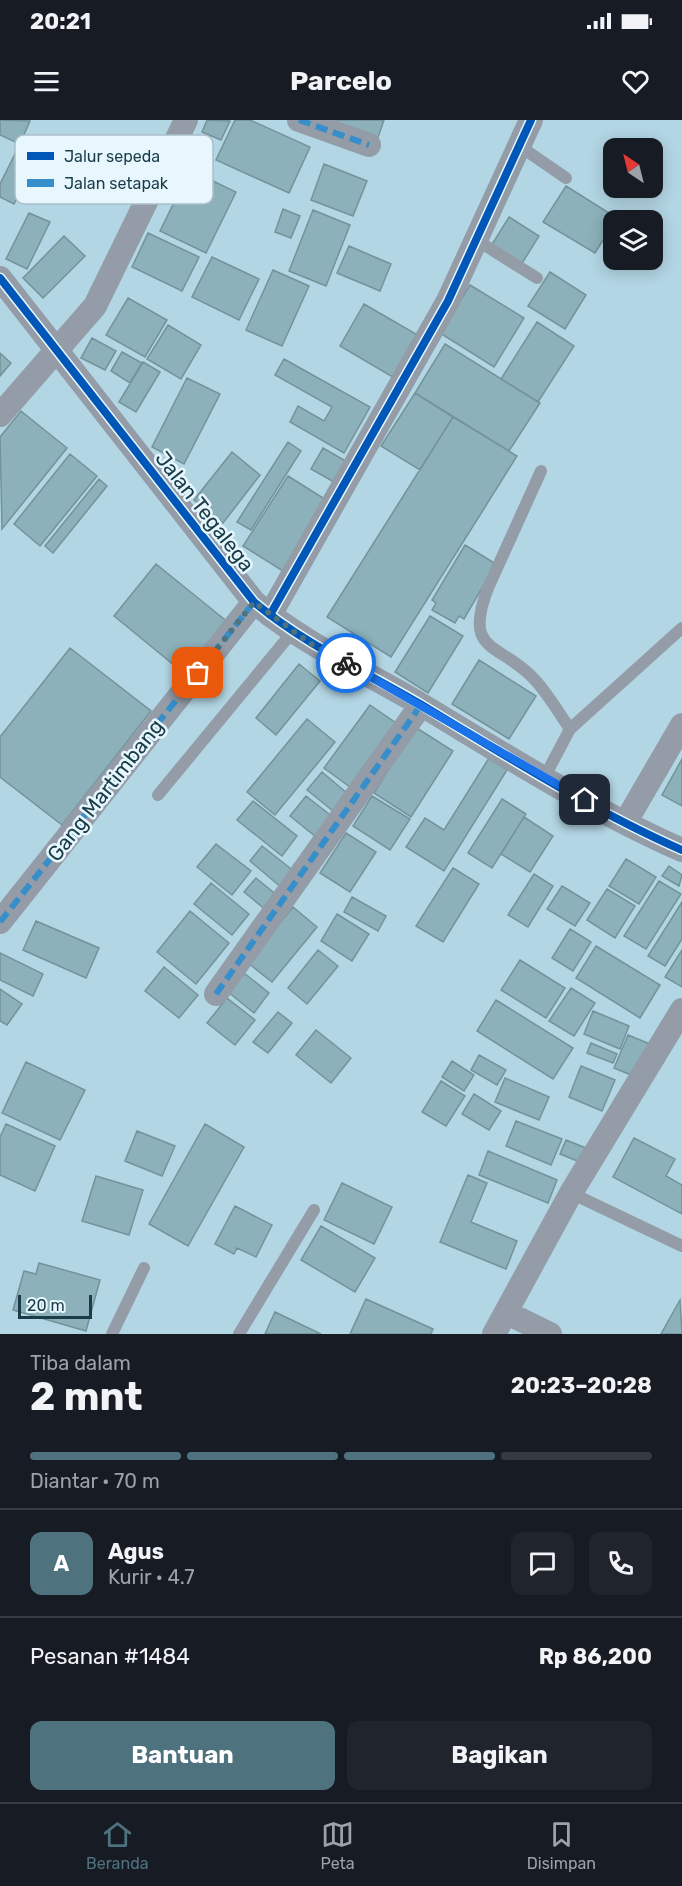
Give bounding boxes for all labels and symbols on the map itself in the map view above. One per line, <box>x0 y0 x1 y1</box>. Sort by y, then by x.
legend <box>15 135 213 204</box>
north arrow <box>603 138 663 198</box>
text: Jalur sepeda <box>64 147 160 166</box>
text: Jalan setapak <box>64 174 169 193</box>
street label: Jalan Tegalega <box>150 446 260 576</box>
courier <box>316 633 376 693</box>
pin <box>172 647 223 698</box>
street label: Gang Martimbang <box>42 714 168 866</box>
pin <box>559 774 610 825</box>
scale bar <box>18 1292 92 1320</box>

